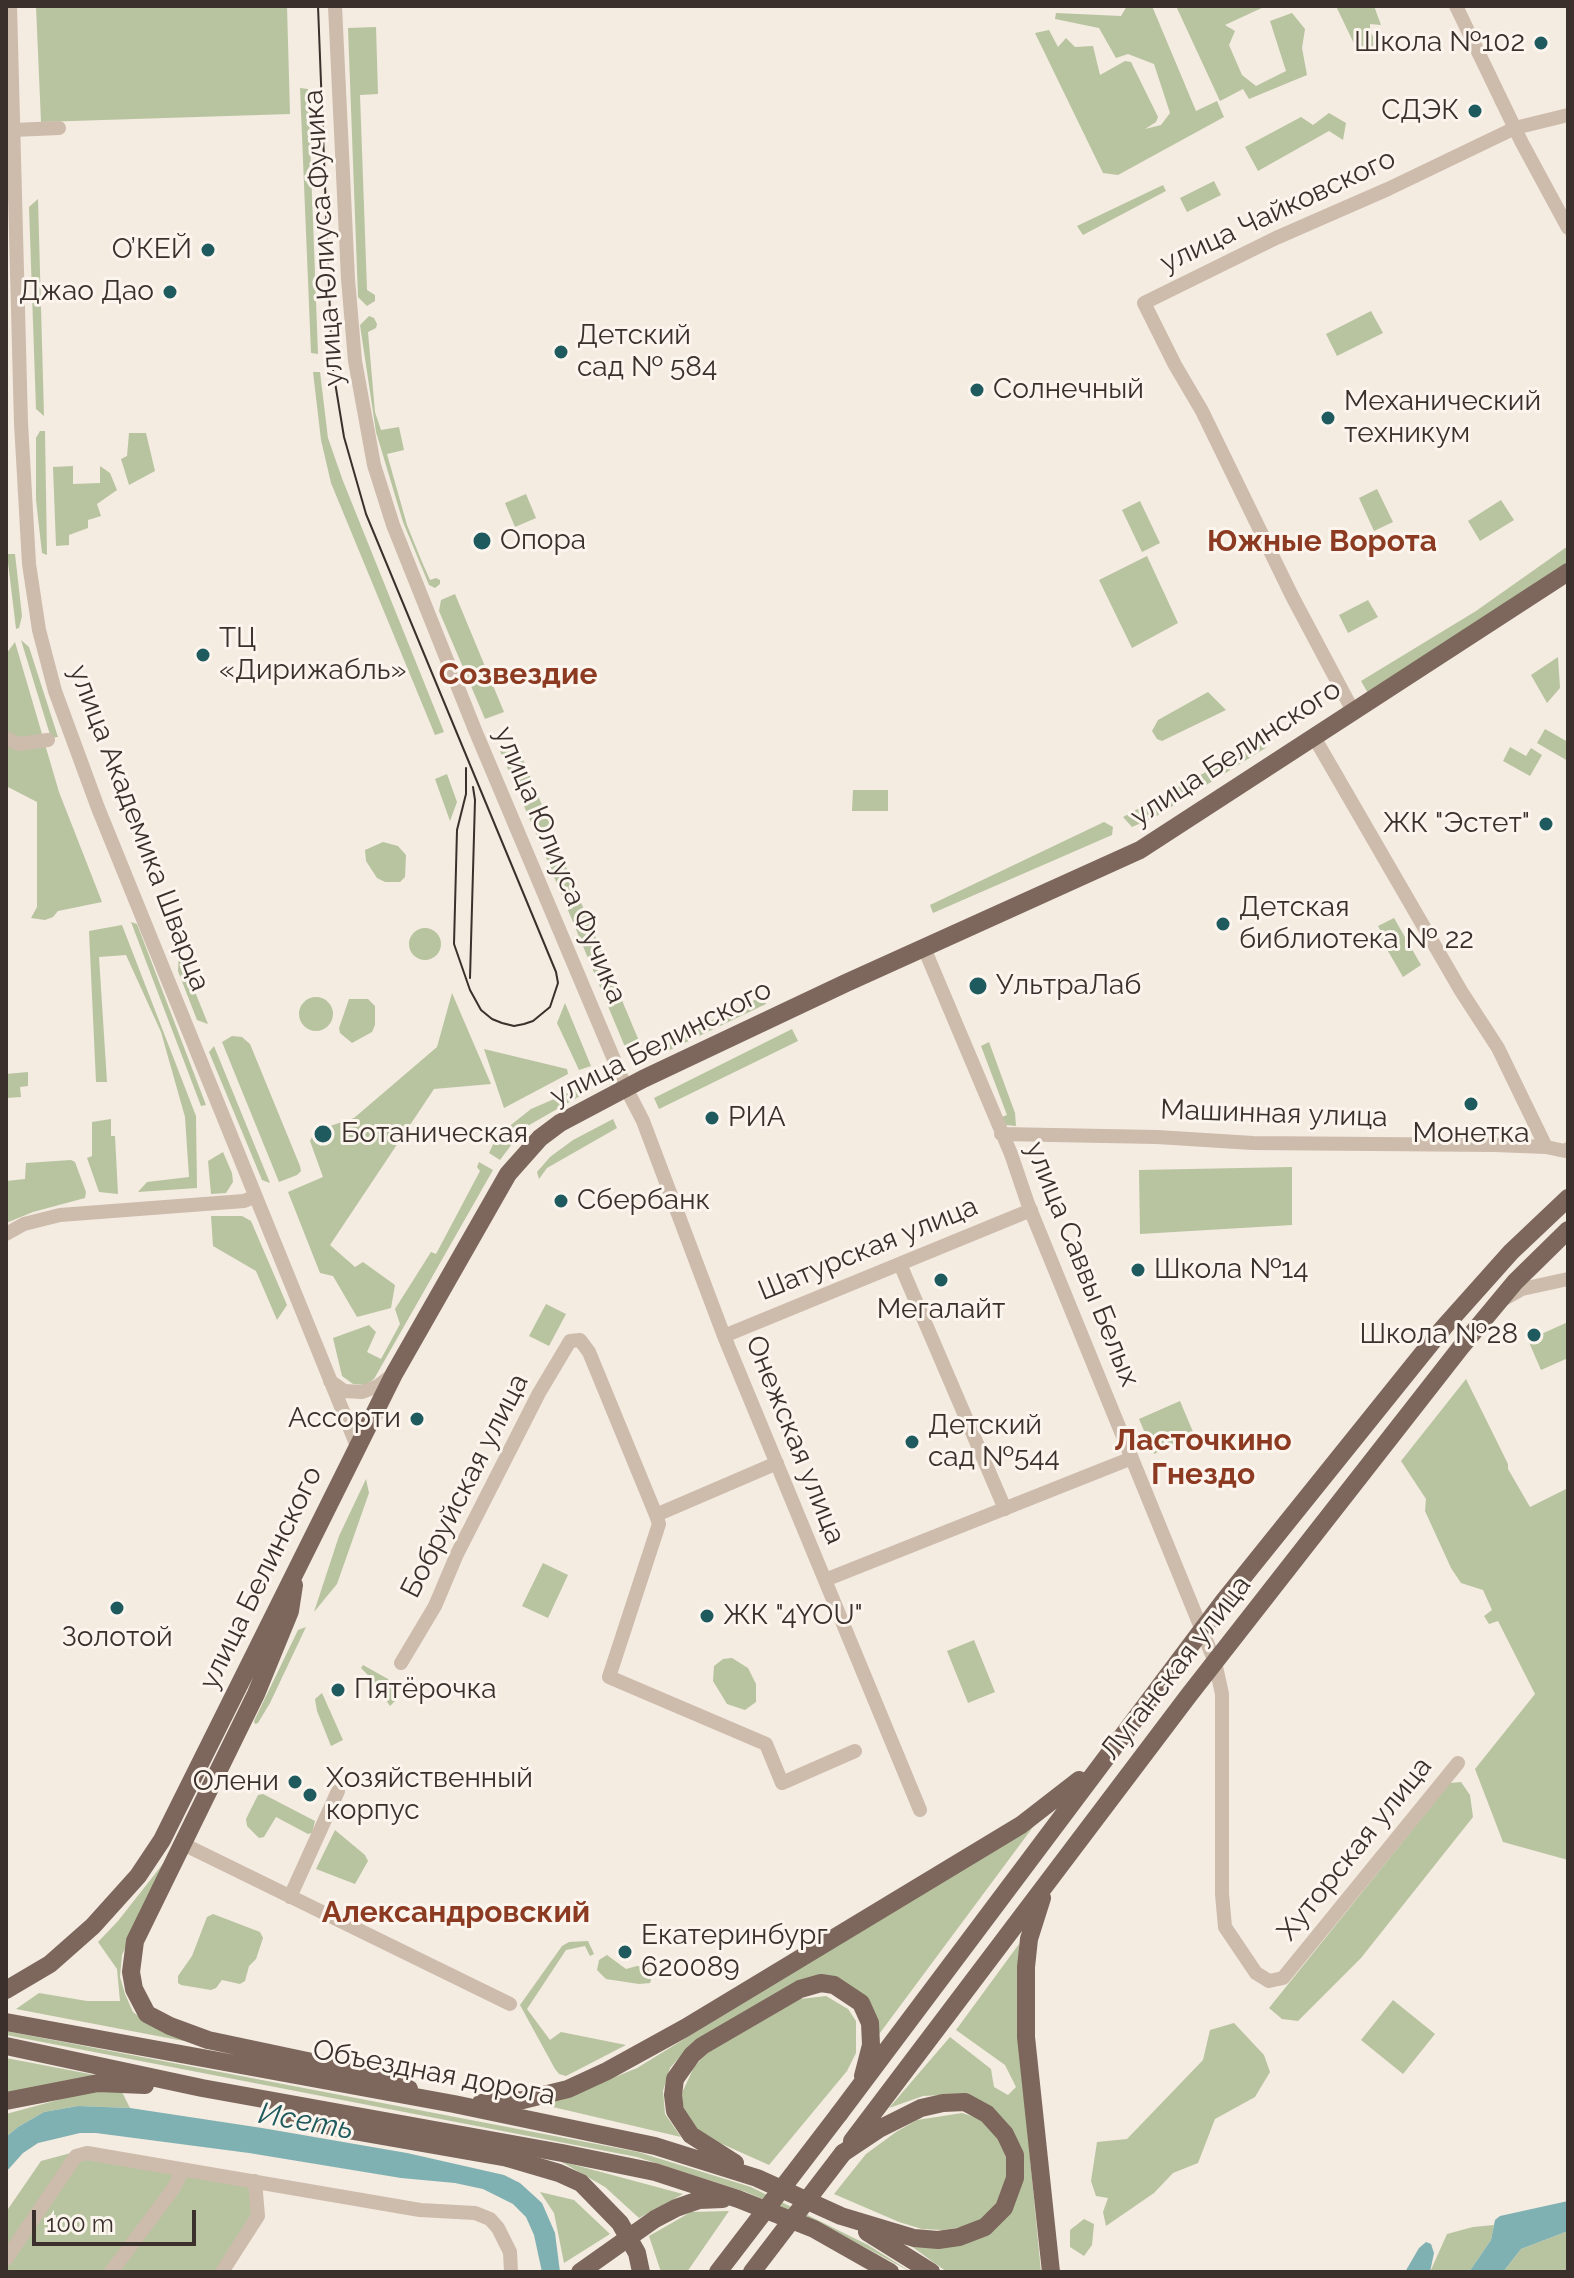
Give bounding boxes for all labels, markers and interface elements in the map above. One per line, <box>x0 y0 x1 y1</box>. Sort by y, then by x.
place label: Школа №102 <box>1354 26 1525 60</box>
marker: Школа №102 <box>1532 34 1550 52</box>
street label: улица Юлиуса Фучика <box>297 88 351 388</box>
place label: СДЭК <box>1381 94 1459 128</box>
marker: СДЭК <box>1466 102 1484 120</box>
street label: улица Чайковского <box>1155 142 1401 280</box>
place label: О’КЕЙ <box>112 233 192 267</box>
marker: О’КЕЙ <box>199 241 217 259</box>
place label: Джао Дао <box>19 275 154 309</box>
marker: Джао Дао <box>161 283 179 301</box>
place label: Детский сад № 584 <box>577 319 717 385</box>
marker: Детский сад № 584 <box>552 343 570 361</box>
place label: Солнечный <box>993 373 1144 407</box>
marker: Солнечный <box>968 381 986 399</box>
place label: Механический техникум <box>1344 385 1541 451</box>
marker: Механический техникум <box>1319 409 1337 427</box>
place label: Опора <box>500 524 586 558</box>
district label: Южные Ворота <box>1207 524 1437 560</box>
marker: Опора <box>471 530 493 552</box>
place label: ТЦ «Дирижабль» <box>219 622 406 688</box>
marker: ТЦ «Дирижабль» <box>194 646 212 664</box>
district label: Созвездие <box>439 657 597 693</box>
street label: улица Академика Шварца <box>61 660 217 996</box>
street label: улица Белинского <box>1125 673 1347 833</box>
street label: улица Юлиуса Фучика <box>486 722 634 1008</box>
place label: ЖК "Эстет" <box>1383 807 1530 841</box>
marker: ЖК "Эстет" <box>1537 815 1555 833</box>
place label: Детская библиотека № 22 <box>1239 891 1474 957</box>
marker: Детская библиотека № 22 <box>1214 915 1232 933</box>
place label: УльтраЛаб <box>996 969 1141 1003</box>
street label: улица Белинского <box>545 973 777 1113</box>
marker: УльтраЛаб <box>967 975 989 997</box>
street label: Машинная улица <box>1160 1093 1388 1135</box>
marker: Монетка <box>1462 1095 1480 1113</box>
place label: РИА <box>728 1101 786 1135</box>
marker: РИА <box>703 1109 721 1127</box>
place label: Ботаническая <box>341 1117 528 1151</box>
place label: Монетка <box>1413 1117 1529 1151</box>
marker: Ботаническая <box>312 1123 334 1145</box>
street label: улица Саввы Белых <box>1018 1137 1146 1391</box>
place label: Сбербанк <box>577 1184 710 1218</box>
street label: Шатурская улица <box>753 1190 983 1308</box>
marker: Сбербанк <box>552 1192 570 1210</box>
place label: Школа №14 <box>1154 1253 1309 1287</box>
marker: Школа №14 <box>1129 1261 1147 1279</box>
marker: Мегалайт <box>932 1271 950 1289</box>
place label: Мегалайт <box>877 1293 1005 1327</box>
place label: Школа №28 <box>1359 1318 1518 1352</box>
marker: Школа №28 <box>1525 1326 1543 1344</box>
street label: Онежская улица <box>738 1331 852 1549</box>
street label: Бобруйская улица <box>394 1369 536 1603</box>
place label: Ассорти <box>288 1402 401 1436</box>
place label: Детский сад №544 <box>928 1409 1060 1475</box>
marker: Ассорти <box>408 1410 426 1428</box>
district label: Ласточкино Гнездо <box>1114 1423 1292 1494</box>
marker: Детский сад №544 <box>903 1433 921 1451</box>
street label: улица Белинского <box>192 1461 330 1695</box>
street label: Луганская улица <box>1094 1569 1258 1767</box>
marker: Золотой <box>108 1599 126 1617</box>
place label: ЖК "4YOU" <box>723 1599 863 1633</box>
marker: ЖК "4YOU" <box>698 1607 716 1625</box>
place label: Золотой <box>61 1621 173 1655</box>
place label: Пятёрочка <box>354 1673 496 1707</box>
marker: Пятёрочка <box>329 1681 347 1699</box>
street label: Хуторская улица <box>1271 1751 1439 1947</box>
place label: Хозяйственный корпус <box>326 1762 533 1828</box>
place label: Олени <box>193 1765 279 1799</box>
marker: Олени <box>286 1773 304 1791</box>
marker: Хозяйственный корпус <box>301 1786 319 1804</box>
district label: Александровский <box>322 1895 590 1931</box>
place label: Екатеринбург 620089 <box>641 1919 828 1985</box>
marker: Екатеринбург 620089 <box>616 1943 634 1961</box>
street label: Объездная дорога <box>310 2033 558 2113</box>
water label: Исеть <box>256 2096 356 2148</box>
scale bar <box>36 2194 200 2244</box>
text: 100 m <box>46 2209 114 2238</box>

